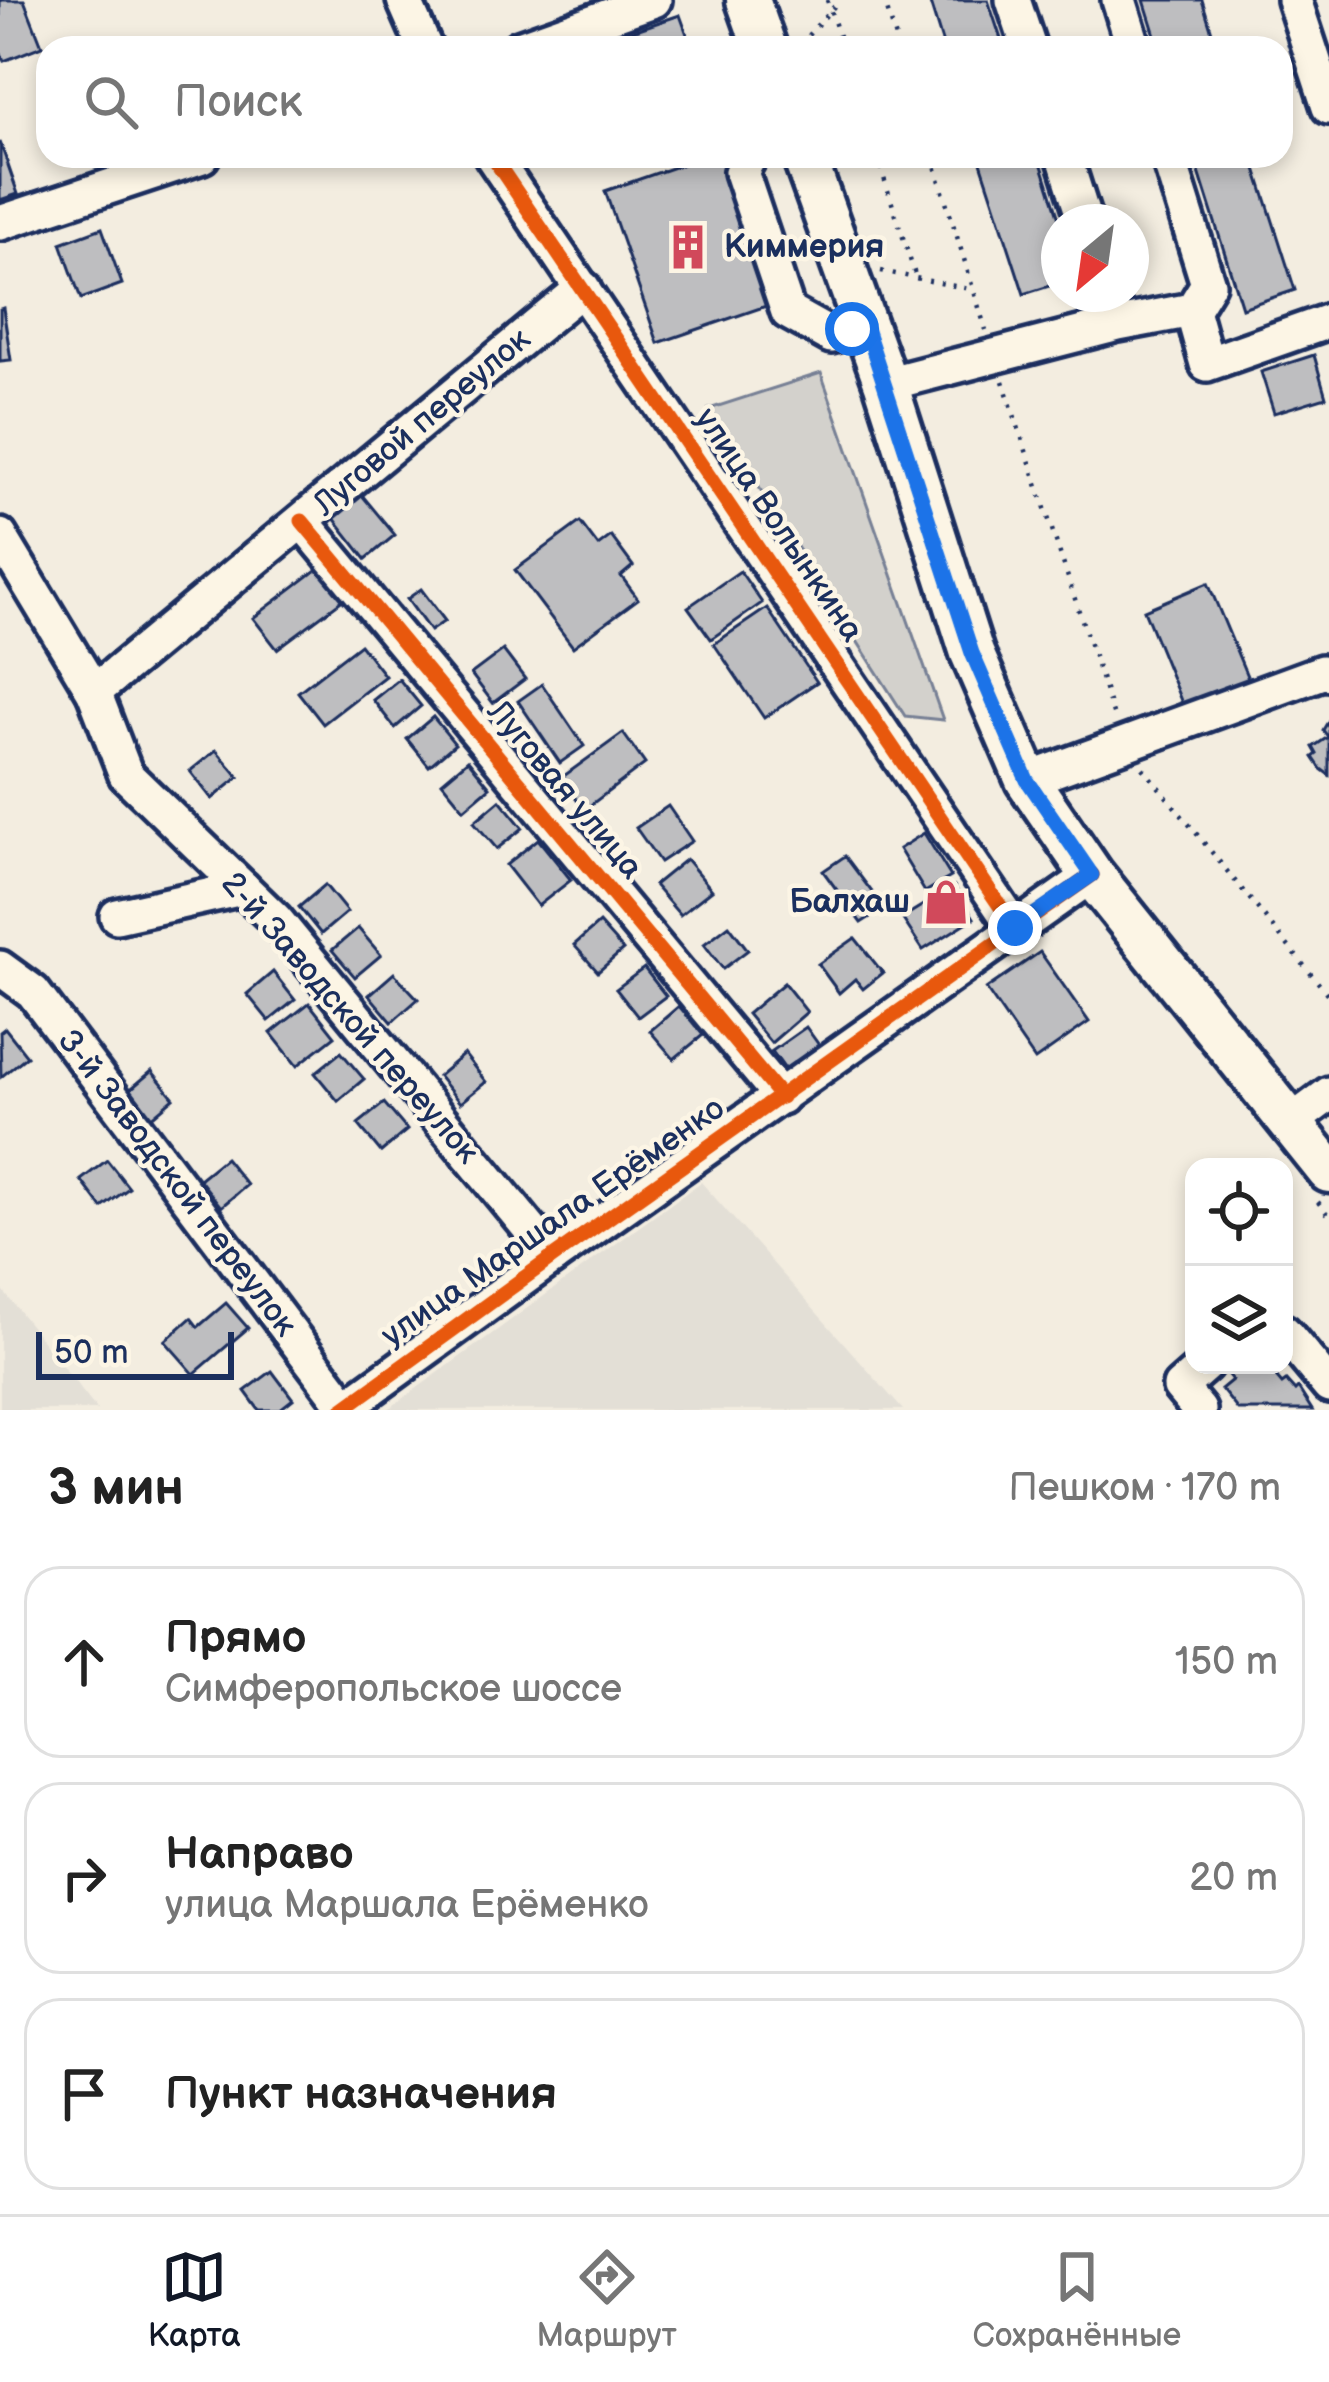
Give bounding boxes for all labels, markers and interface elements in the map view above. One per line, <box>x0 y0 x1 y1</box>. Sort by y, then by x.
search box <box>36 36 1293 168</box>
icon: search <box>78 69 144 135</box>
text: Поиск <box>174 75 302 130</box>
north arrow <box>1041 204 1149 312</box>
building icon: Киммерия <box>663 222 713 272</box>
place label: Киммерия <box>724 227 884 267</box>
route start <box>825 302 879 356</box>
street label: Луговой переулок <box>305 319 539 525</box>
street label: улица Волынкина <box>686 400 872 650</box>
street label: Луговая улица <box>478 692 651 887</box>
street label: 2-й Заводской переулок <box>212 864 488 1172</box>
shop icon: Балхаш <box>921 877 971 927</box>
place label: Балхаш <box>789 882 910 922</box>
route end <box>988 901 1042 955</box>
street label: 3-й Заводской переулок <box>48 1022 306 1345</box>
street label: улица Маршала Ерёменко <box>374 1088 732 1356</box>
map controls <box>1185 1158 1293 1374</box>
button: locate <box>1185 1158 1293 1266</box>
button: layers <box>1185 1266 1293 1374</box>
scale bar <box>36 1326 234 1379</box>
text: 50 m <box>54 1333 129 1373</box>
text: 3 мин <box>48 1458 184 1519</box>
text: Пешком · 170 m <box>1008 1465 1281 1512</box>
text: Прямо <box>165 1611 306 1666</box>
icon: ahead <box>51 1629 117 1695</box>
text: 150 m <box>1175 1639 1278 1686</box>
text: Симферопольское шоссе <box>165 1666 622 1713</box>
text: Направо <box>165 1827 354 1882</box>
icon: right <box>51 1845 117 1911</box>
text: 20 m <box>1189 1855 1278 1902</box>
text: улица Маршала Ерёменко <box>165 1882 649 1929</box>
icon: arrive <box>51 2061 117 2127</box>
text: Пункт назначения <box>165 2067 557 2122</box>
tab: Карта <box>148 2244 241 2356</box>
tab: Маршрут <box>537 2244 677 2356</box>
tab: Сохранённые <box>973 2244 1181 2356</box>

